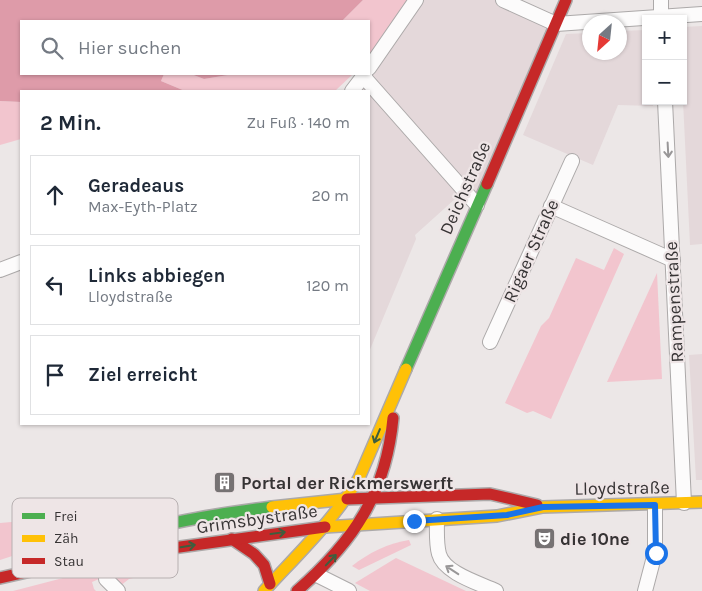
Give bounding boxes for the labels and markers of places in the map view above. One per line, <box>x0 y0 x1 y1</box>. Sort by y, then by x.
building icon: Portal der Rickmerswerft <box>213 471 237 495</box>
place label: Portal der Rickmerswerft <box>241 472 453 494</box>
theatre icon: die 10ne <box>532 527 556 551</box>
place label: die 10ne <box>560 528 630 550</box>

